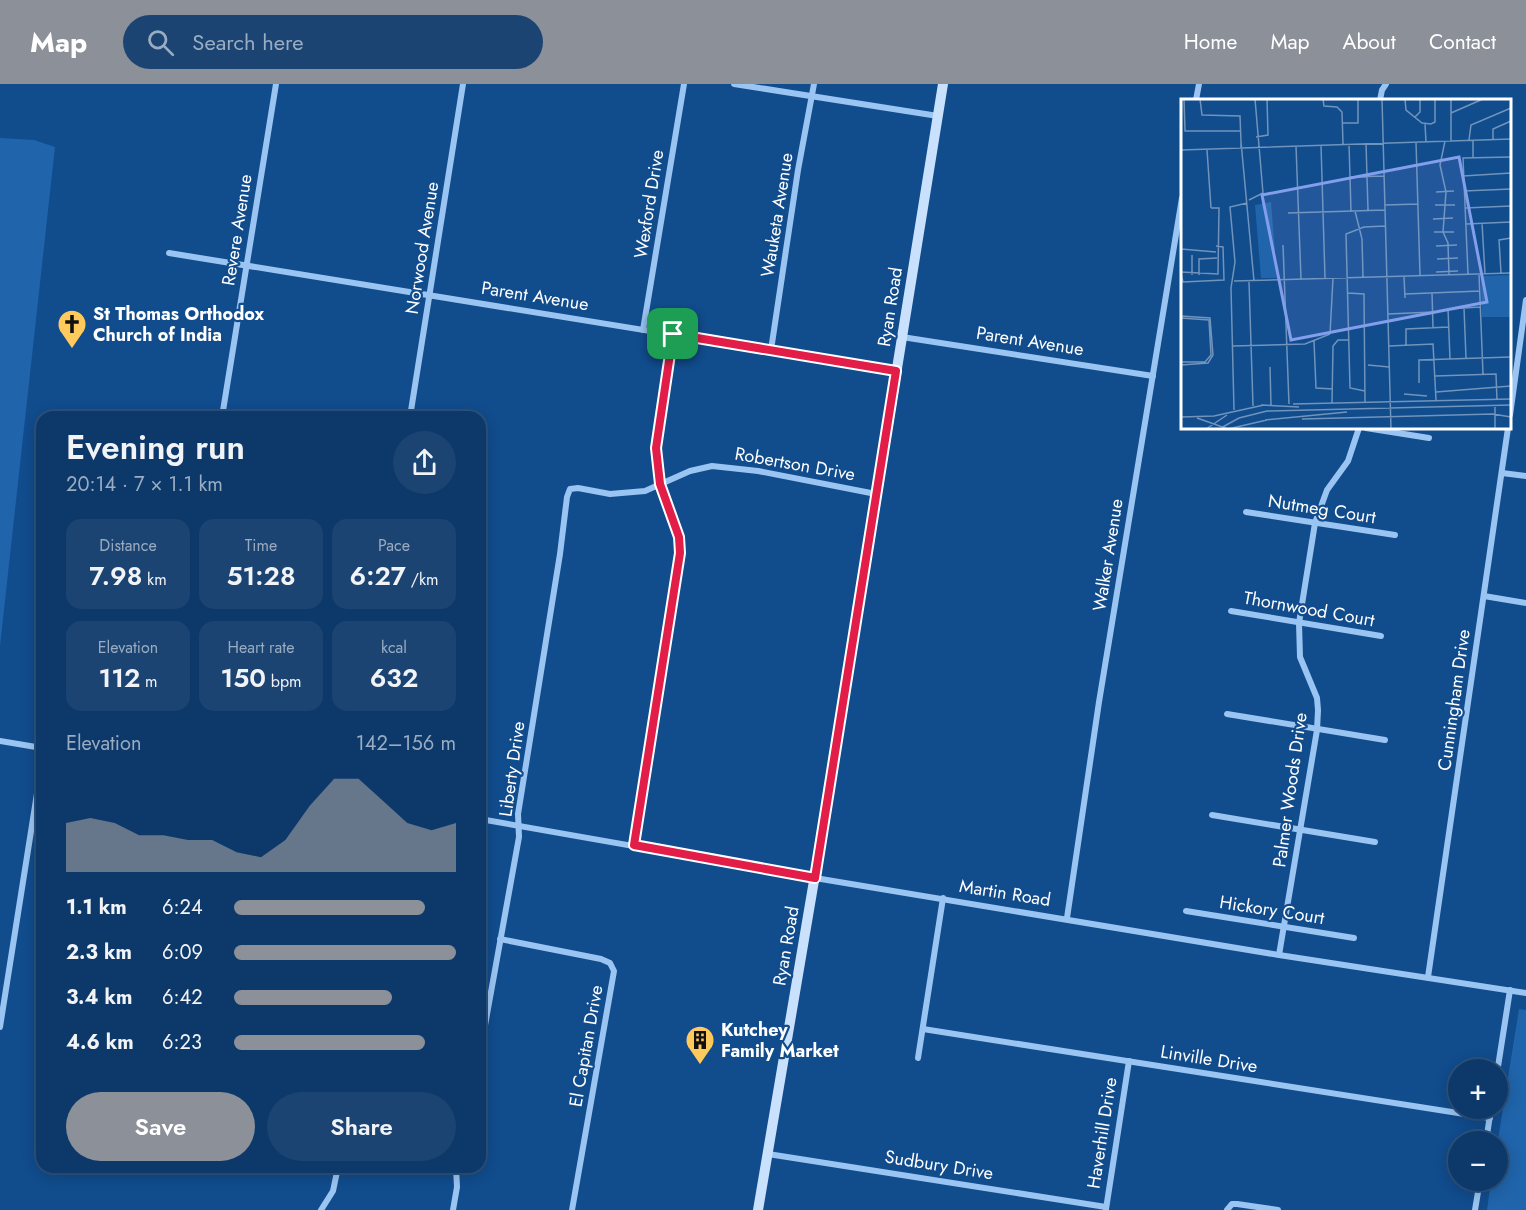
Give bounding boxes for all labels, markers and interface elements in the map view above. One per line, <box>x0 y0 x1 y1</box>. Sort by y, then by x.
search box <box>123 15 543 69</box>
text: Map <box>30 22 87 63</box>
icon: search <box>144 26 177 59</box>
text: Search here <box>192 26 304 58</box>
text: Home <box>1184 27 1237 57</box>
text: Map <box>1270 27 1310 57</box>
text: About <box>1343 27 1396 57</box>
text: Contact <box>1429 27 1496 57</box>
inset map <box>1181 99 1511 429</box>
street label: Wexford Drive <box>628 148 670 260</box>
street label: Wauketa Avenue <box>754 151 800 279</box>
street label: Revere Avenue <box>215 172 259 288</box>
street label: Norwood Avenue <box>399 180 445 316</box>
street label: Ryan Road <box>871 265 909 349</box>
street label: Parent Avenue <box>479 275 591 317</box>
place label: St Thomas Orthodox Church of India <box>93 301 265 348</box>
church icon: St Thomas Orthodox Church of India <box>56 308 88 350</box>
pin <box>647 308 698 359</box>
icon: arrive <box>656 317 689 350</box>
street label: Parent Avenue <box>974 320 1086 362</box>
text: Evening run <box>66 424 245 471</box>
button: share <box>393 431 456 494</box>
street label: Robertson Drive <box>733 441 857 487</box>
text: 20:14 · 7 × 1.1 km <box>66 470 223 499</box>
street label: Nutmeg Court <box>1266 488 1378 530</box>
street label: Walker Avenue <box>1086 497 1130 613</box>
text: Distance <box>99 534 157 557</box>
text: Time <box>245 534 277 557</box>
text: Pace <box>378 534 410 557</box>
text: 7.98 <box>89 557 142 595</box>
text: 51:28 <box>226 557 296 595</box>
text: 6:27 <box>350 557 406 595</box>
text: km <box>142 568 167 591</box>
text: /km <box>406 568 438 591</box>
street label: Thornwood Court <box>1241 585 1377 633</box>
street label: Cunningham Drive <box>1431 628 1477 772</box>
text: Elevation <box>98 636 158 659</box>
text: Heart rate <box>228 636 294 659</box>
text: kcal <box>381 636 407 659</box>
text: 112 <box>98 659 140 697</box>
text: 150 <box>220 659 266 697</box>
text: 632 <box>370 659 418 697</box>
text: m <box>140 670 158 693</box>
text: bpm <box>266 670 302 693</box>
street label: Palmer Woods Drive <box>1266 711 1314 869</box>
street label: Liberty Drive <box>492 720 532 818</box>
text: Elevation <box>66 729 141 758</box>
text: 142–156 m <box>356 729 456 758</box>
street label: Martin Road <box>957 873 1053 913</box>
street label: Hickory Court <box>1218 889 1327 931</box>
text: 1.1 km <box>66 893 127 922</box>
text: 6:24 <box>162 893 203 922</box>
street label: Ryan Road <box>766 904 806 988</box>
text: 2.3 km <box>66 938 132 967</box>
text: 6:09 <box>162 938 203 967</box>
text: 3.4 km <box>66 983 132 1012</box>
text: 6:42 <box>162 983 203 1012</box>
street label: El Capitan Drive <box>562 983 610 1109</box>
place label: Kutchey Family Market <box>721 1017 839 1064</box>
building icon: Kutchey Family Market <box>684 1024 716 1066</box>
text: 4.6 km <box>66 1028 134 1057</box>
text: 6:23 <box>162 1028 202 1057</box>
street label: Linville Drive <box>1159 1039 1259 1079</box>
map controls <box>1448 1059 1508 1191</box>
button: + <box>1448 1059 1508 1119</box>
street label: Haverhill Drive <box>1080 1075 1124 1191</box>
button: Save <box>66 1092 255 1161</box>
button: Share <box>267 1092 456 1161</box>
button: − <box>1448 1131 1508 1191</box>
street label: Sudbury Drive <box>883 1144 995 1186</box>

